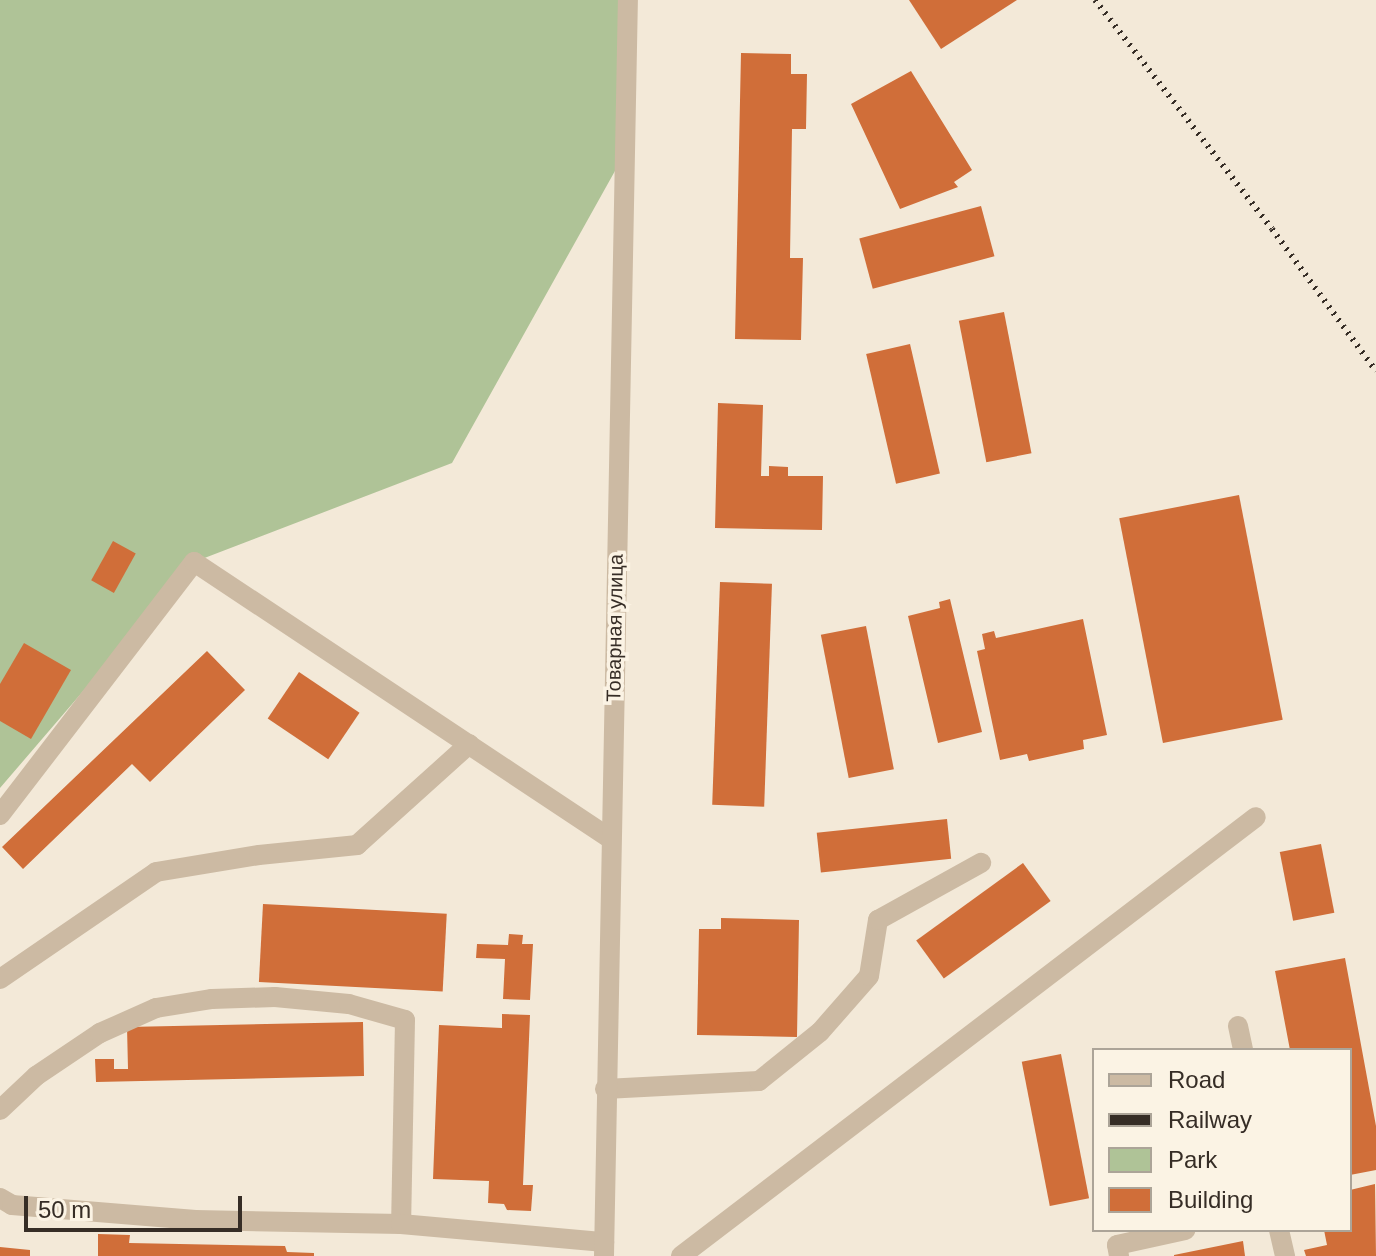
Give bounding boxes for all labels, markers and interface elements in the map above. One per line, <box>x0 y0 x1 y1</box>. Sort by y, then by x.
street label: Товарная улица <box>602 554 628 702</box>
legend <box>1092 1048 1352 1232</box>
text: Road <box>1168 1066 1225 1093</box>
text: Railway <box>1168 1106 1252 1133</box>
text: Park <box>1168 1146 1217 1173</box>
scale bar <box>28 1180 246 1230</box>
text: Building <box>1168 1186 1253 1213</box>
text: 50 m <box>38 1196 91 1223</box>

